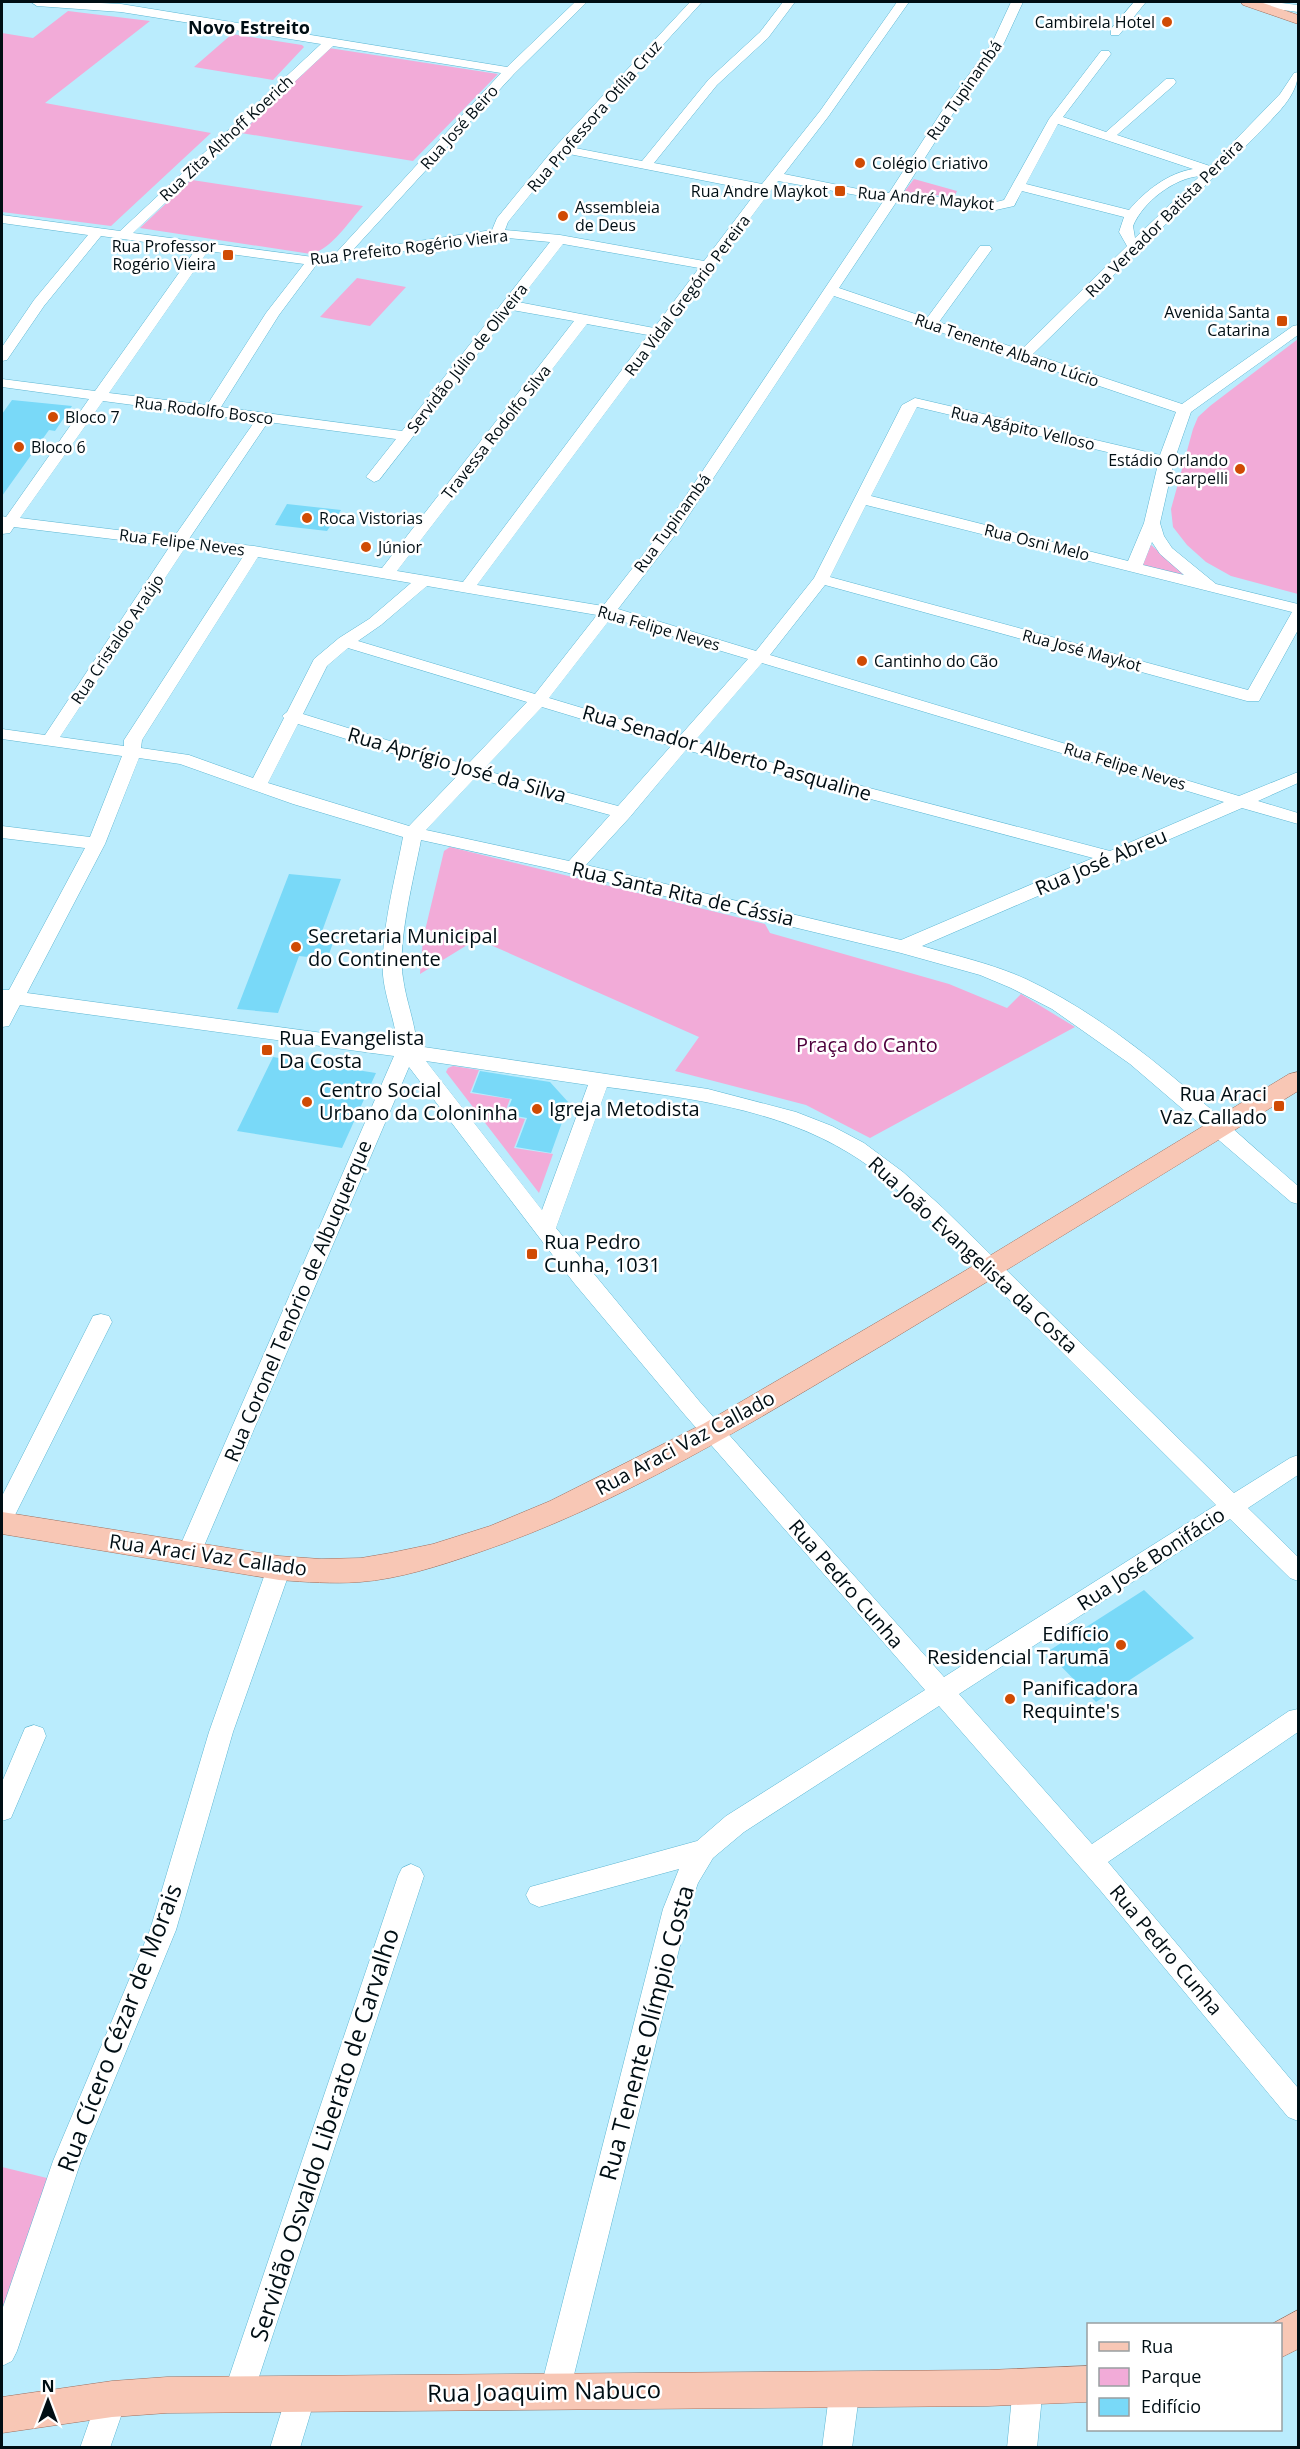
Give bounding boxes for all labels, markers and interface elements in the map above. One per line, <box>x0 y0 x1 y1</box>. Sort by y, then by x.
place label: Cambirela Hotel <box>1035 11 1155 33</box>
district label: Novo Estreito <box>188 15 310 39</box>
marker: Cambirela Hotel <box>1160 15 1174 29</box>
street label: Rua Professora Otília Cruz <box>522 35 666 197</box>
street label: Rua Tupinambá <box>921 36 1007 144</box>
street label: Rua Zita Althoff Koerich <box>154 70 298 206</box>
street label: Rua José Beiro <box>415 80 503 174</box>
street label: Rua Vereador Batista Pereira <box>1080 134 1248 302</box>
place label: Colégio Criativo <box>872 152 988 174</box>
marker: Colégio Criativo <box>853 156 867 170</box>
place label: Rua Andre Maykot <box>691 180 828 202</box>
street label: Rua André Maykot <box>857 181 996 215</box>
marker: Rua Andre Maykot <box>833 184 847 198</box>
place label: Assembleia de Deus <box>575 196 660 236</box>
marker: Assembleia de Deus <box>556 209 570 223</box>
street label: Rua Vidal Gregório Pereira <box>619 210 755 380</box>
street label: Rua Prefeito Rogério Vieira <box>309 224 509 270</box>
place label: Rua Professor Rogério Vieira <box>112 235 216 275</box>
marker: Rua Professor Rogério Vieira <box>221 248 235 262</box>
street label: Servidão Júlio de Oliveira <box>401 278 533 438</box>
place label: Avenida Santa Catarina <box>1164 301 1270 341</box>
street label: Rua Tenente Albano Lúcio <box>912 308 1102 392</box>
marker: Avenida Santa Catarina <box>1275 314 1289 328</box>
street label: Travessa Rodolfo Silva <box>436 360 556 504</box>
street label: Rua Rodolfo Bosco <box>133 391 275 429</box>
street label: Rua Agápito Velloso <box>949 401 1097 455</box>
place label: Bloco 7 <box>65 406 120 428</box>
marker: Bloco 7 <box>46 410 60 424</box>
place label: Bloco 6 <box>31 436 86 458</box>
marker: Bloco 6 <box>12 440 26 454</box>
place label: Estádio Orlando Scarpelli <box>1108 449 1228 489</box>
marker: Estádio Orlando Scarpelli <box>1233 462 1247 476</box>
street label: Rua Tupinambá <box>629 469 715 577</box>
place label: Roca Vistorias <box>319 507 423 529</box>
marker: Roca Vistorias <box>300 511 314 525</box>
street label: Rua Osni Melo <box>982 518 1092 566</box>
street label: Rua Felipe Neves <box>118 523 246 561</box>
place label: Júnior <box>376 536 423 558</box>
marker: Júnior <box>359 540 373 554</box>
street label: Rua Cristaldo Araújo <box>65 570 169 708</box>
street label: Rua Felipe Neves <box>595 600 723 656</box>
street label: Rua José Maykot <box>1020 624 1144 677</box>
place label: Cantinho do Cão <box>874 650 998 672</box>
marker: Cantinho do Cão <box>855 654 869 668</box>
street label: Rua Senador Alberto Pasqualine <box>579 698 875 807</box>
street label: Rua Aprígio José da Silva <box>345 720 570 809</box>
street label: Rua Felipe Neves <box>1061 737 1189 795</box>
street label: Rua José Abreu <box>1031 822 1171 901</box>
street label: Rua Santa Rita de Cássia <box>569 855 797 932</box>
place label: Secretaria Municipal do Continente <box>308 922 498 972</box>
marker: Secretaria Municipal do Continente <box>289 940 303 954</box>
place label: Rua Evangelista Da Costa <box>279 1024 424 1074</box>
park label: Praça do Canto <box>796 1031 938 1058</box>
marker: Rua Evangelista Da Costa <box>260 1043 274 1057</box>
place label: Centro Social Urbano da Coloninha <box>319 1076 518 1126</box>
place label: Rua Araci Vaz Callado <box>1160 1080 1267 1130</box>
marker: Centro Social Urbano da Coloninha <box>300 1095 314 1109</box>
place label: Igreja Metodista <box>549 1095 700 1122</box>
marker: Rua Araci Vaz Callado <box>1272 1099 1286 1113</box>
marker: Igreja Metodista <box>530 1102 544 1116</box>
street label: Rua Coronel Tenório de Albuquerque <box>217 1136 378 1466</box>
street label: Rua João Evangelista da Costa <box>863 1150 1084 1359</box>
place label: Rua Pedro Cunha, 1031 <box>544 1228 661 1278</box>
marker: Rua Pedro Cunha, 1031 <box>525 1247 539 1261</box>
street label: Rua Araci Vaz Callado <box>590 1384 779 1501</box>
street label: Rua José Bonifácio <box>1072 1501 1230 1616</box>
street label: Rua Pedro Cunha <box>783 1514 910 1654</box>
street label: Rua Araci Vaz Callado <box>107 1527 309 1582</box>
place label: Edifício Residencial Tarumã <box>927 1620 1109 1670</box>
marker: Edifício Residencial Tarumã <box>1114 1638 1128 1652</box>
place label: Panificadora Requinte's <box>1022 1674 1138 1724</box>
marker: Panificadora Requinte's <box>1003 1692 1017 1706</box>
street label: Rua Cícero Cézar de Morais <box>48 1879 189 2176</box>
street label: Rua Pedro Cunha <box>1104 1879 1229 2021</box>
street label: Rua Tenente Olímpio Costa <box>590 1881 701 2184</box>
street label: Servidão Osvaldo Liberato de Carvalho <box>241 1924 406 2345</box>
legend <box>1087 2323 1282 2431</box>
text: Rua <box>1141 2334 1173 2358</box>
text: Parque <box>1141 2364 1201 2388</box>
north arrow <box>18 2371 78 2431</box>
street label: Rua Joaquim Nabuco <box>427 2372 661 2409</box>
text: N <box>41 2375 55 2397</box>
text: Edifício <box>1141 2394 1201 2418</box>

